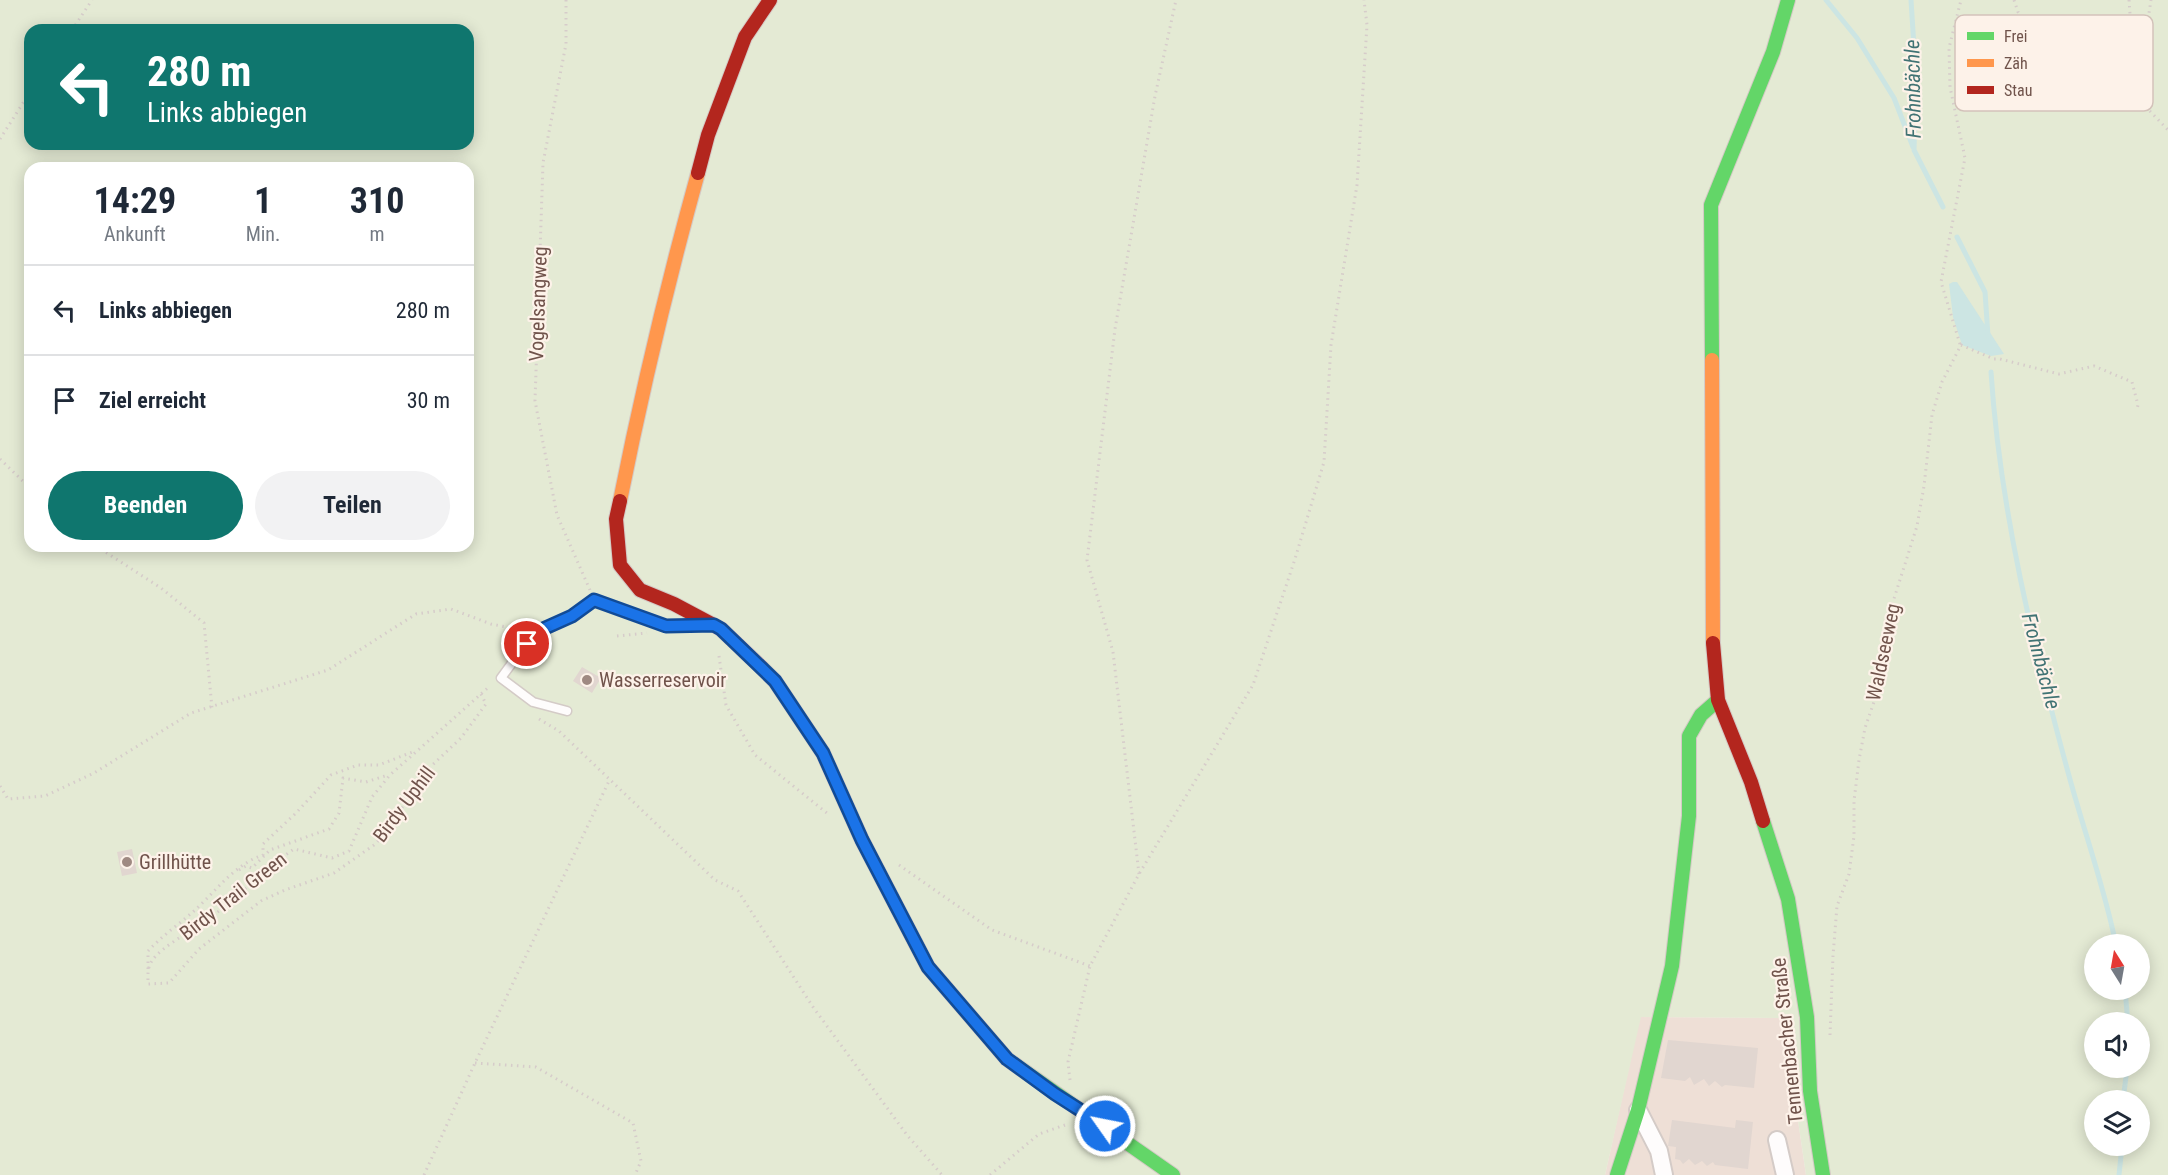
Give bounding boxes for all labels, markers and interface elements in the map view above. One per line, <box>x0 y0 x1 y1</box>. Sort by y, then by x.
legend <box>1955 15 2153 111</box>
text: Frei <box>2004 27 2027 46</box>
water label: Frohnbächle <box>1900 39 1926 139</box>
text: 280 m <box>147 47 252 96</box>
icon: left <box>48 48 126 126</box>
text: Zäh <box>2004 54 2028 73</box>
text: Stau <box>2004 81 2032 100</box>
text: Links abbiegen <box>147 97 307 129</box>
text: 14:29 <box>94 180 176 222</box>
text: 1 <box>254 180 272 222</box>
text: 310 <box>350 180 404 222</box>
text: Ankunft <box>104 222 166 246</box>
text: Min. <box>246 222 280 246</box>
text: m <box>370 222 385 246</box>
street label: Vogelsangweg <box>524 246 552 362</box>
icon: left <box>48 294 81 327</box>
text: Links abbiegen <box>99 298 232 323</box>
text: 280 m <box>396 298 450 323</box>
icon: arrive <box>48 384 81 417</box>
text: Ziel erreicht <box>99 388 206 413</box>
text: 30 m <box>407 388 450 413</box>
button: Beenden <box>48 471 243 540</box>
button: Teilen <box>255 471 450 540</box>
street label: Waldseeweg <box>1861 601 1905 703</box>
water label: Frohnbächle <box>2017 610 2065 712</box>
pin <box>501 618 552 669</box>
icon: arrive <box>510 627 543 660</box>
place label: Wasserreservoir <box>599 668 726 692</box>
marker: Wasserreservoir <box>580 673 594 687</box>
street label: Birdy Uphill <box>368 761 440 847</box>
street label: Birdy Trail Green <box>175 847 291 945</box>
place label: Grillhütte <box>139 850 211 874</box>
marker: Grillhütte <box>120 855 134 869</box>
north arrow <box>2084 934 2150 1000</box>
map controls <box>2084 934 2150 1156</box>
street label: Tennenbacher Straße <box>1766 957 1808 1125</box>
button: sound <box>2084 1012 2150 1078</box>
button: layers <box>2084 1090 2150 1156</box>
position arrow <box>1073 1094 1137 1158</box>

